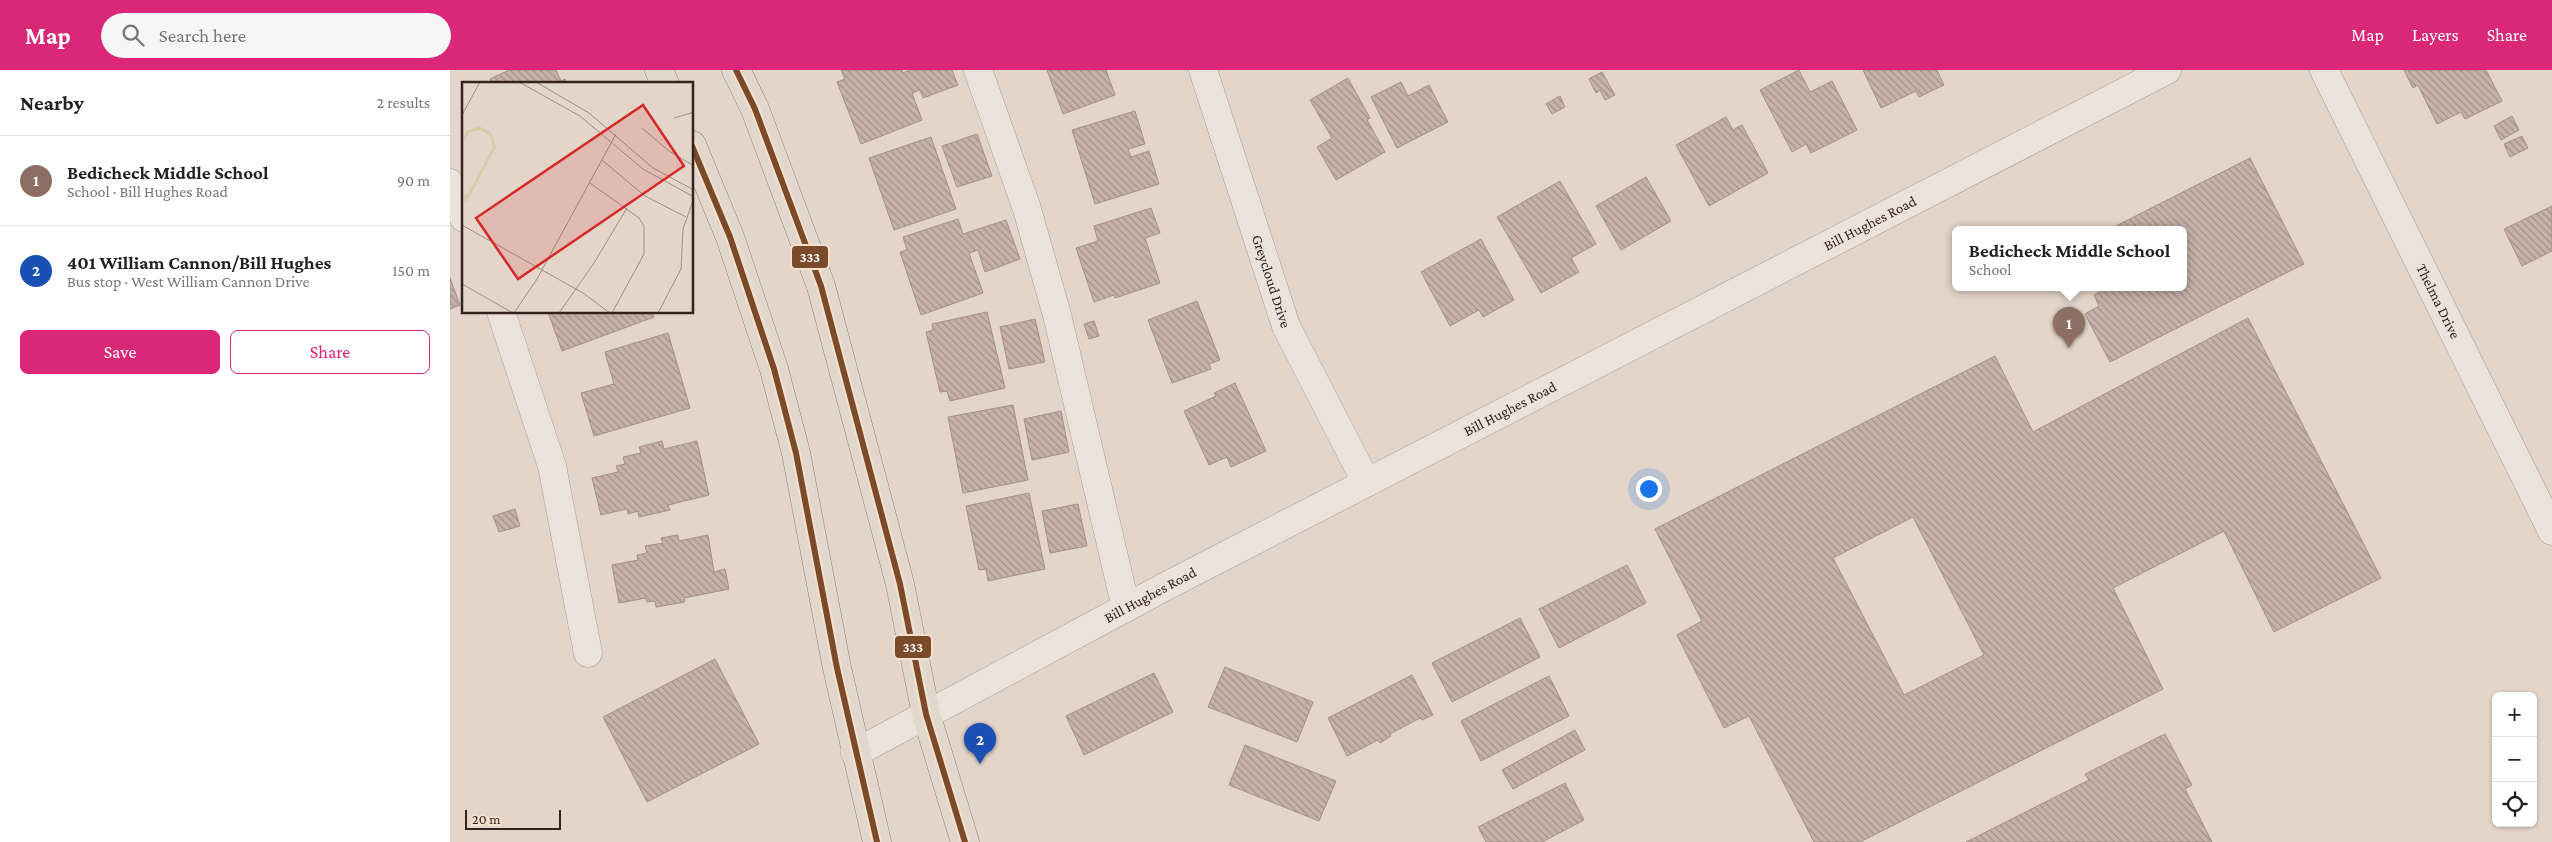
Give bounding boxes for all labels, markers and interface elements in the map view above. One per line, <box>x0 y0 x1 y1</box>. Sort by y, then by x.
search box <box>101 13 451 58</box>
icon: search <box>119 21 147 49</box>
text: Map <box>25 22 71 49</box>
text: Search here <box>159 25 246 46</box>
text: Map <box>2351 25 2384 45</box>
text: Layers <box>2412 25 2459 45</box>
text: Share <box>2487 25 2527 45</box>
inset map <box>462 82 694 314</box>
text: Nearby <box>20 91 84 115</box>
text: 2 results <box>377 94 430 111</box>
text: Bedicheck Middle School <box>67 162 268 183</box>
text: 1 <box>33 172 39 189</box>
text: 90 m <box>397 172 430 189</box>
text: School · Bill Hughes Road <box>67 183 228 200</box>
street label: Bill Hughes Road <box>1821 193 1919 254</box>
popup <box>1952 226 2187 291</box>
street label: Greycloud Drive <box>1249 233 1294 330</box>
text: Bedicheck Middle School <box>1969 240 2170 261</box>
line badge: 333 <box>791 245 829 269</box>
text: 333 <box>800 249 820 265</box>
text: 401 William Cannon/Bill Hughes <box>67 252 331 273</box>
text: School <box>1969 261 2011 278</box>
street label: Thelma Drive <box>2413 261 2464 342</box>
text: 2 <box>32 262 40 279</box>
text: 150 m <box>392 262 430 279</box>
text: Bus stop · West William Cannon Drive <box>67 273 310 290</box>
pin: 1 <box>2053 307 2085 348</box>
button: Save <box>20 330 220 374</box>
button: Share <box>230 330 430 374</box>
street label: Bill Hughes Road <box>1461 378 1559 439</box>
your location <box>1636 476 1662 502</box>
street label: Bill Hughes Road <box>1102 564 1199 626</box>
line badge: 333 <box>894 635 932 659</box>
text: 333 <box>903 639 923 655</box>
map controls <box>2492 692 2537 827</box>
button: + <box>2492 692 2537 737</box>
pin: 2 <box>964 723 996 764</box>
button: − <box>2492 737 2537 782</box>
button: locate <box>2492 782 2537 827</box>
scale bar <box>465 807 561 830</box>
text: 20 m <box>472 811 500 827</box>

